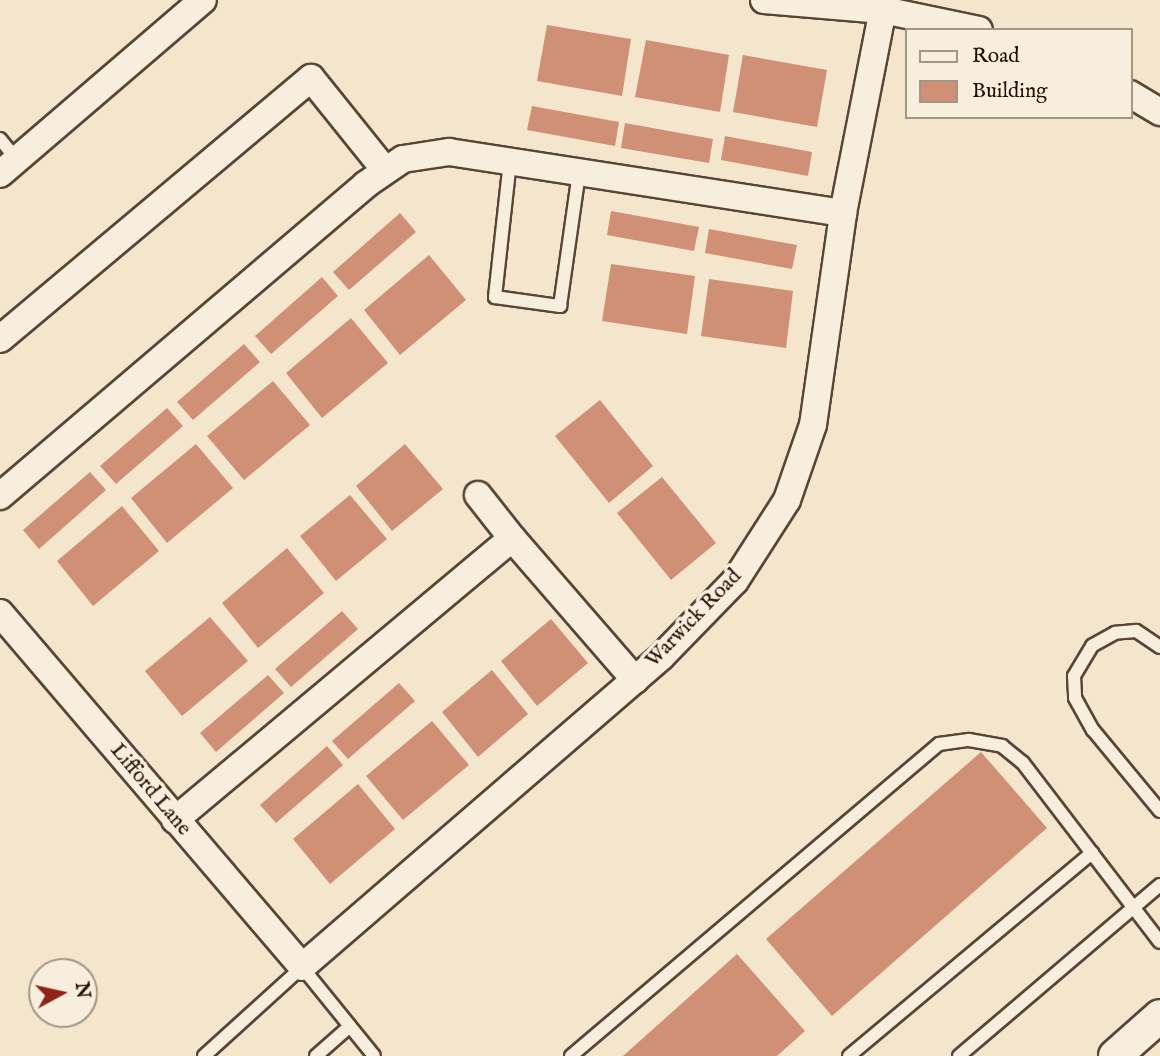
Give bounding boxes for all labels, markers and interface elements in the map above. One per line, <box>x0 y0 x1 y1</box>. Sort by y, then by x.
legend <box>904 28 1132 119</box>
text: Road <box>972 43 1019 70</box>
text: Building <box>972 78 1047 105</box>
street label: Warwick Road <box>641 565 747 673</box>
street label: Lifford Lane <box>104 739 196 841</box>
north arrow <box>28 958 98 1028</box>
text: N <box>69 981 95 1000</box>

